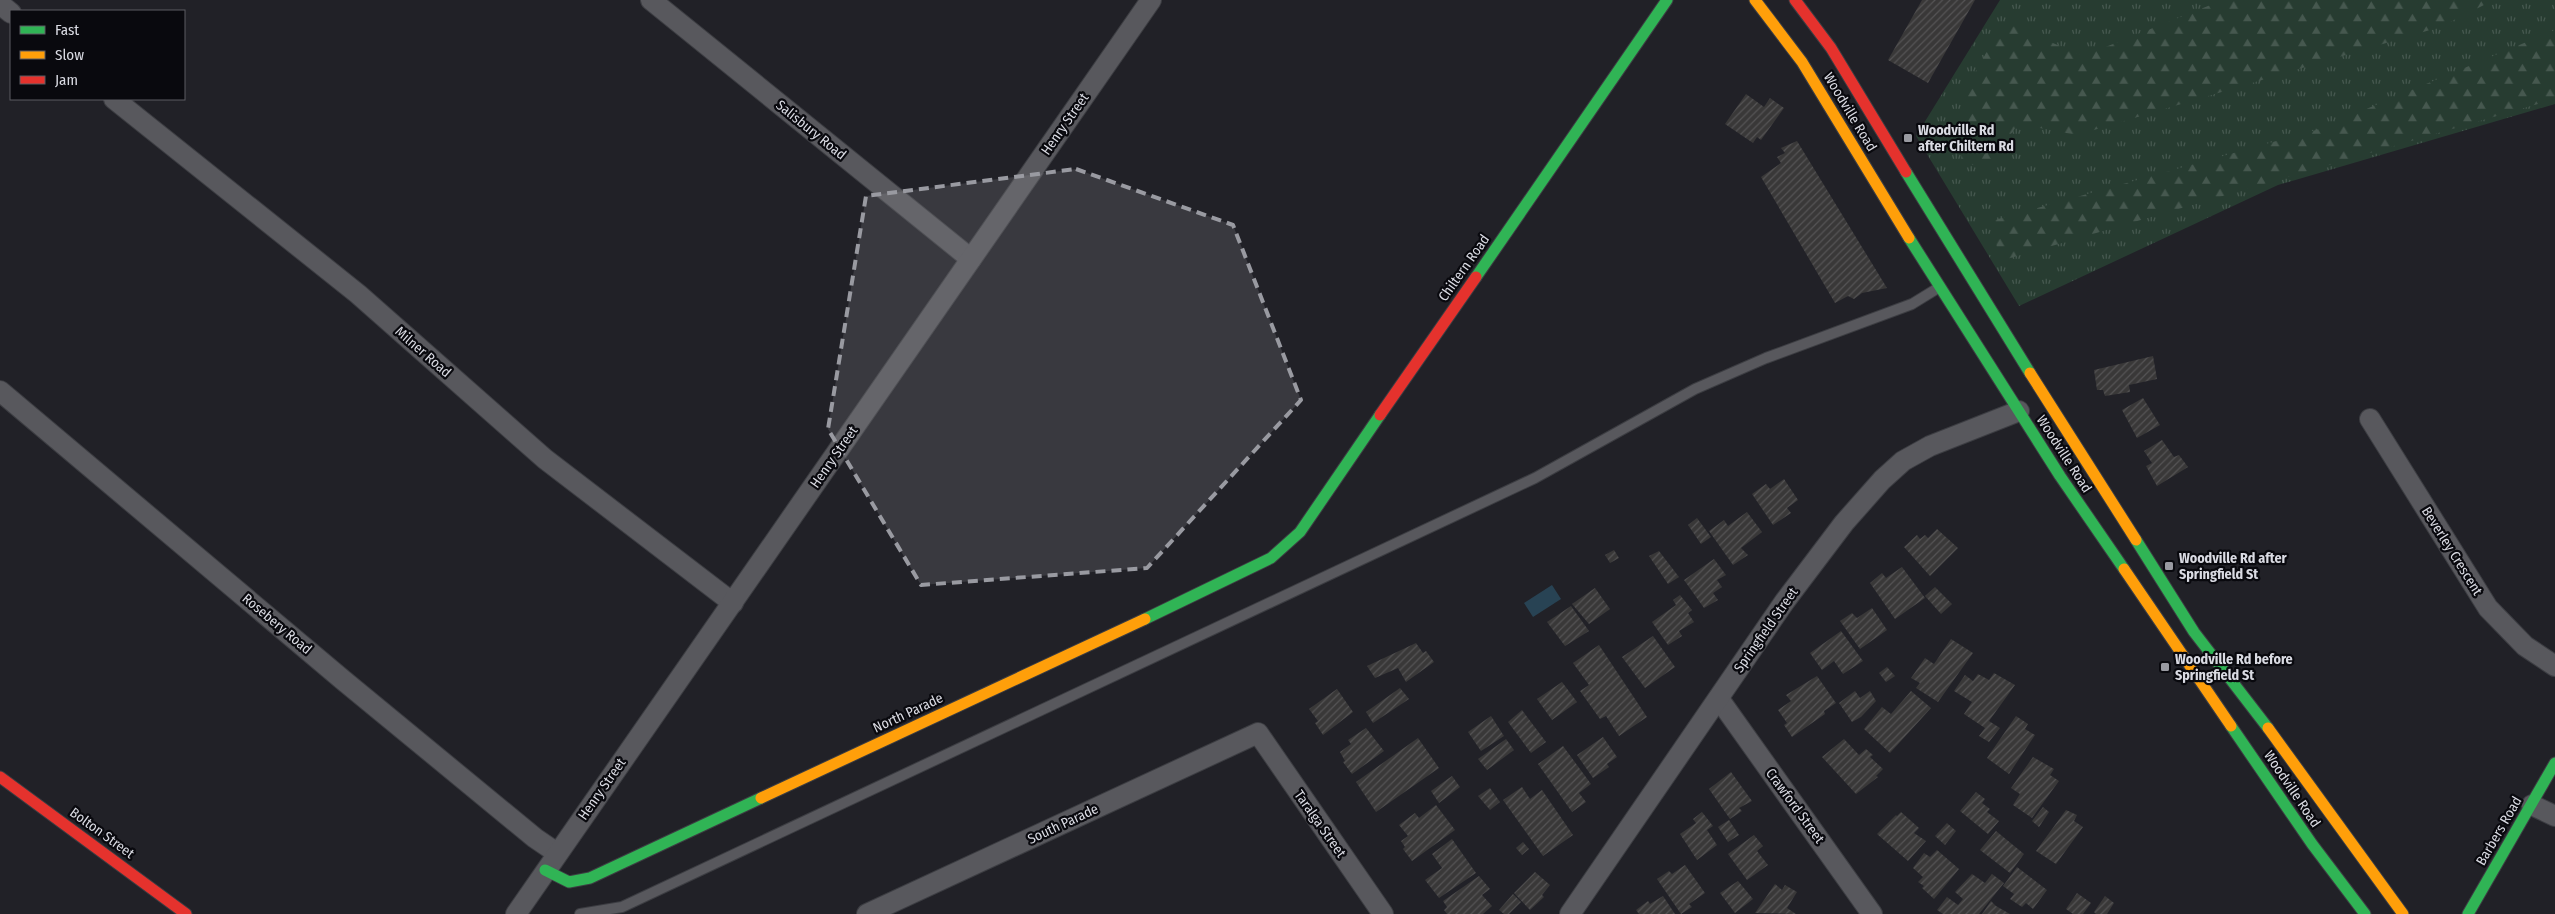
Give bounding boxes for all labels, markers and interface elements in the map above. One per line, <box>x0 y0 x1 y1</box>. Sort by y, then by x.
legend <box>10 10 185 100</box>
text: Fast <box>55 21 79 39</box>
text: Slow <box>55 46 84 64</box>
street label: Woodville Road <box>1820 70 1880 154</box>
text: Jam <box>55 71 78 89</box>
street label: Henry Street <box>1037 89 1093 158</box>
street label: Salisbury Road <box>773 97 849 163</box>
place label: Woodville Rd after Chiltern Rd <box>1918 122 2014 155</box>
marker: Woodville Rd after Chiltern Rd <box>1902 132 1914 144</box>
street label: Chiltern Road <box>1435 231 1493 305</box>
street label: Milner Road <box>392 323 454 381</box>
street label: Woodville Road <box>2033 412 2095 496</box>
street label: Henry Street <box>806 422 862 491</box>
street label: Beverley Crescent <box>2418 503 2486 599</box>
place label: Woodville Rd after Springfield St <box>2179 550 2288 583</box>
marker: Woodville Rd after Springfield St <box>2163 560 2175 572</box>
street label: Springfield Street <box>1730 584 1802 676</box>
street label: Rosebery Road <box>239 590 315 658</box>
place label: Woodville Rd before Springfield St <box>2175 651 2293 684</box>
marker: Woodville Rd before Springfield St <box>2159 661 2171 673</box>
street label: North Parade <box>870 689 946 737</box>
street label: Woodville Road <box>2260 747 2324 831</box>
street label: Henry Street <box>574 754 630 823</box>
street label: Crawford Street <box>1762 765 1828 847</box>
street label: Taralga Street <box>1291 787 1350 861</box>
street label: Barbers Road <box>2472 794 2526 868</box>
street label: South Parade <box>1025 800 1101 848</box>
street label: Bolton Street <box>66 804 138 862</box>

